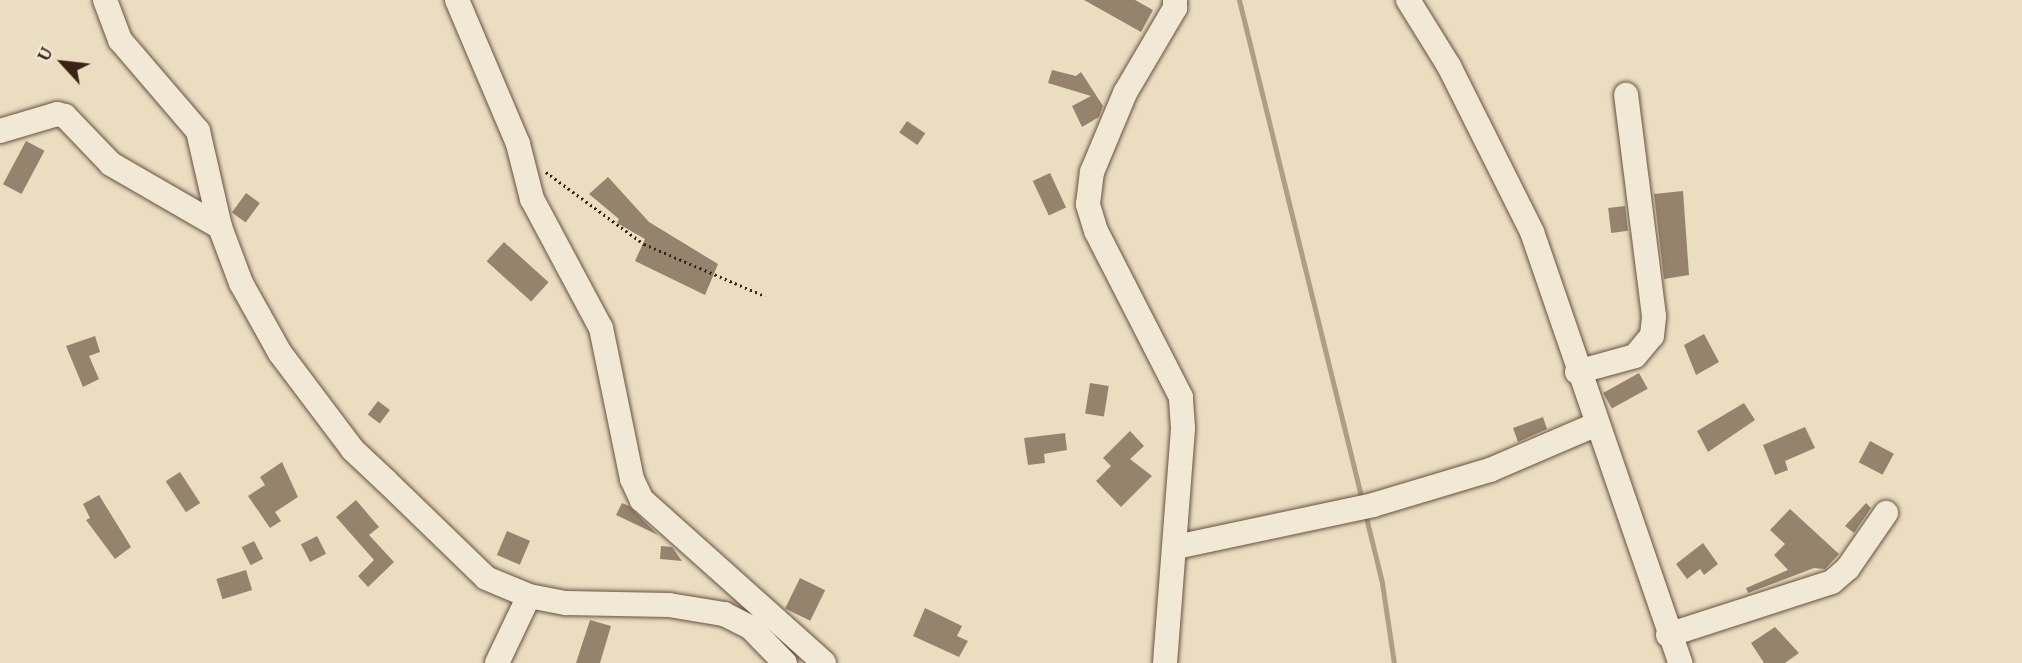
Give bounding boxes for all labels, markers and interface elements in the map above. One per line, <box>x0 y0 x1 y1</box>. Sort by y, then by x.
north arrow <box>28 28 98 98</box>
text: U <box>29 41 60 66</box>

